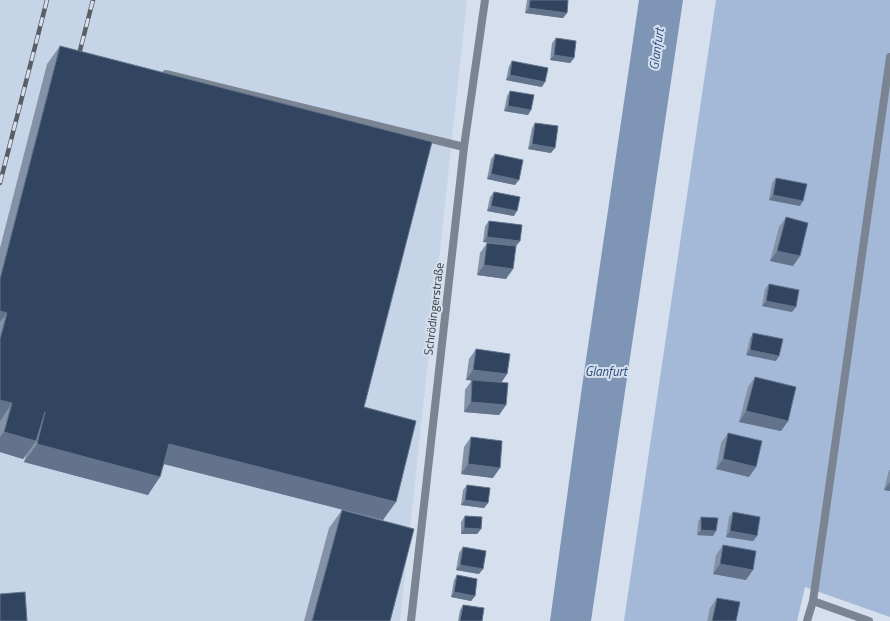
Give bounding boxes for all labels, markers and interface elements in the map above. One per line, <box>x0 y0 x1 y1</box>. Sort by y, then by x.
water label: Glanfurt <box>643 25 669 71</box>
street label: Schrödingerstraße <box>418 261 449 356</box>
water label: Glanfurt <box>585 361 629 381</box>

